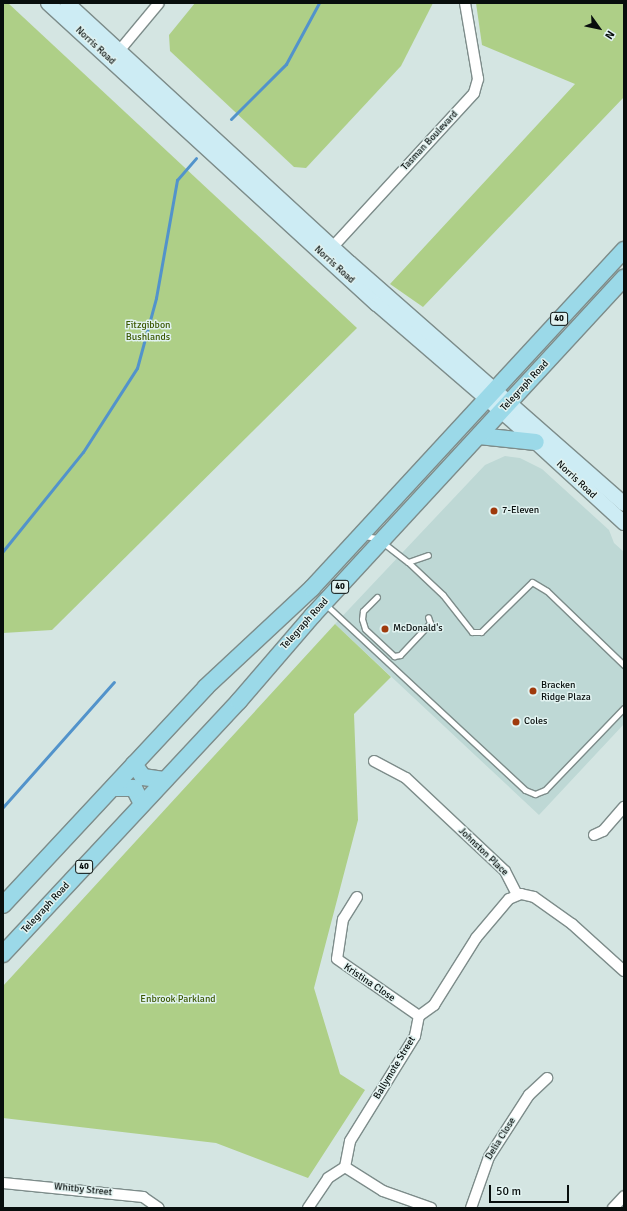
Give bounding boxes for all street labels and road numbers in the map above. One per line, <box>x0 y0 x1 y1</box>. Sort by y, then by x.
street label: Norris Road <box>73 24 117 68</box>
street label: Tasman Boulevard <box>399 109 461 173</box>
street label: Norris Road <box>311 244 357 286</box>
road number: 40 <box>550 312 568 326</box>
street label: Telegraph Road <box>498 358 552 414</box>
street label: Norris Road <box>554 458 598 502</box>
road number: 40 <box>331 580 349 594</box>
street label: Telegraph Road <box>279 596 331 652</box>
street label: Johnston Place <box>456 825 510 879</box>
road number: 40 <box>75 860 93 874</box>
street label: Telegraph Road <box>19 880 73 936</box>
street label: Kristina Close <box>341 961 397 1005</box>
street label: Ballymote Street <box>372 1034 418 1102</box>
street label: Delia Close <box>483 1116 519 1162</box>
street label: Whitby Street <box>53 1181 113 1199</box>

